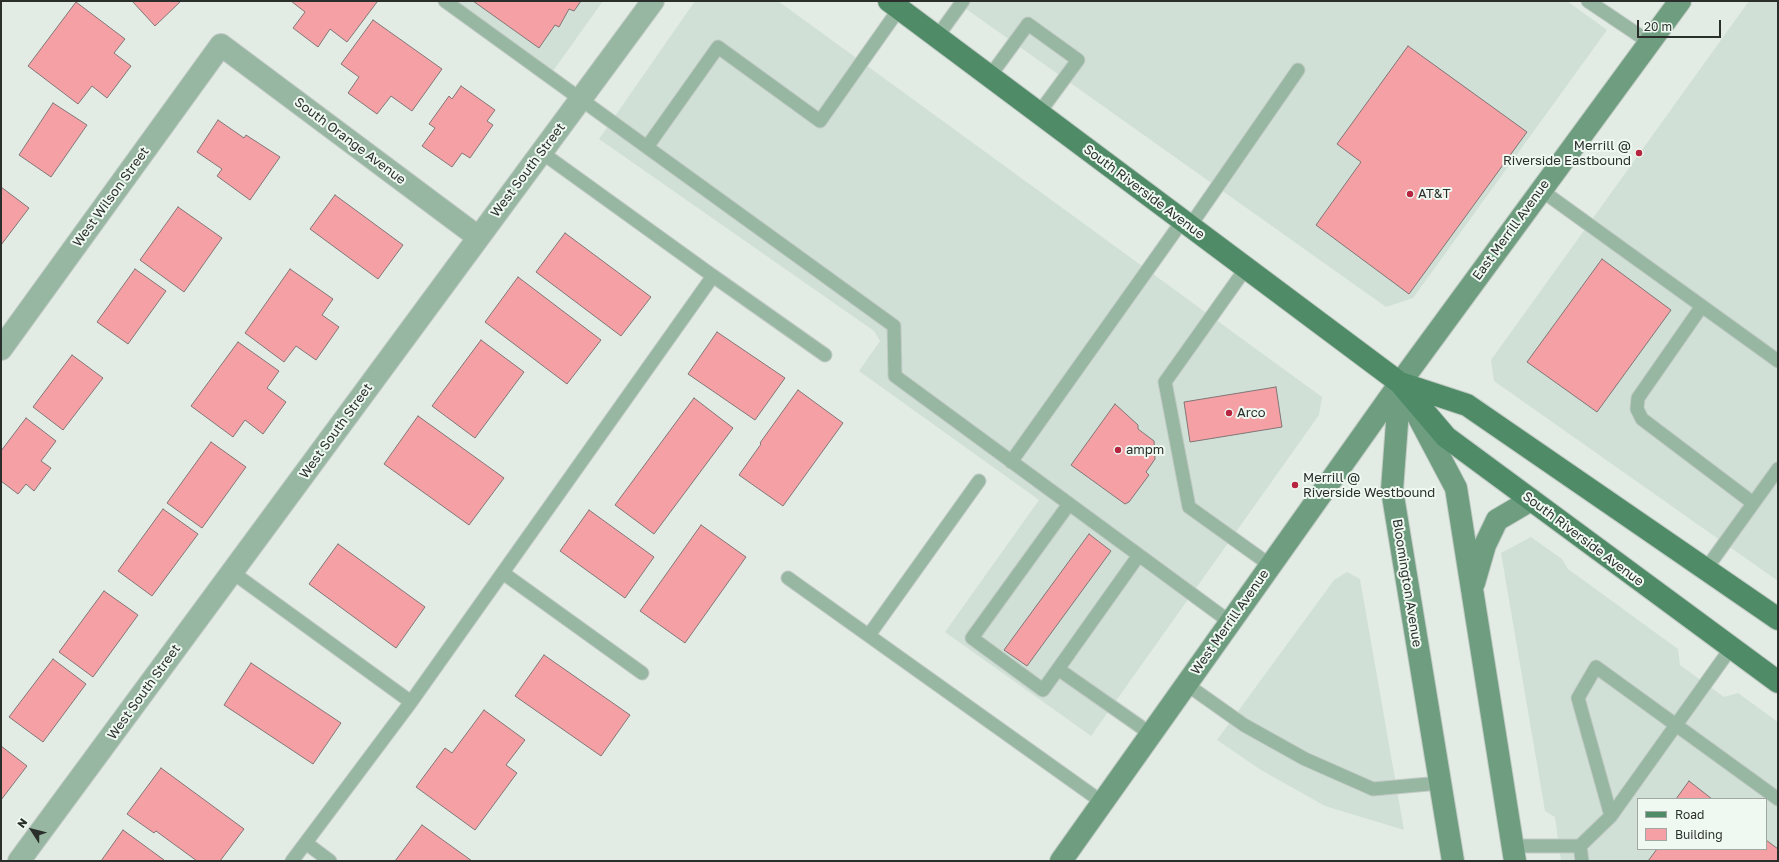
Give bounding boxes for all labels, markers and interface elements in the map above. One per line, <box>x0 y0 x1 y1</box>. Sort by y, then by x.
scale bar <box>1639 12 1723 38</box>
text: 20 m <box>1644 19 1672 34</box>
street label: South Orange Avenue <box>291 94 409 188</box>
street label: West South Street <box>488 120 568 220</box>
place label: Merrill @ Riverside Eastbound <box>1503 138 1631 169</box>
street label: South Riverside Avenue <box>1080 141 1208 243</box>
street label: West Wilson Street <box>70 144 152 250</box>
marker: Merrill @ Riverside Eastbound <box>1634 148 1644 158</box>
street label: East Merrill Avenue <box>1469 177 1553 283</box>
place label: AT&T <box>1418 186 1450 202</box>
marker: AT&T <box>1405 189 1415 199</box>
street label: West South Street <box>296 380 376 482</box>
place label: Arco <box>1237 405 1266 421</box>
marker: Arco <box>1224 408 1234 418</box>
place label: ampm <box>1126 442 1164 458</box>
marker: ampm <box>1113 445 1123 455</box>
place label: Merrill @ Riverside Westbound <box>1303 470 1435 501</box>
marker: Merrill @ Riverside Westbound <box>1290 480 1300 490</box>
street label: South Riverside Avenue <box>1519 488 1647 590</box>
street label: Bloomington Avenue <box>1389 518 1425 648</box>
street label: West Merrill Avenue <box>1188 566 1272 678</box>
street label: West South Street <box>104 641 184 743</box>
legend <box>1637 798 1767 850</box>
text: Road <box>1675 807 1704 822</box>
north arrow <box>12 810 52 850</box>
text: N <box>14 815 30 830</box>
text: Building <box>1675 827 1723 842</box>

